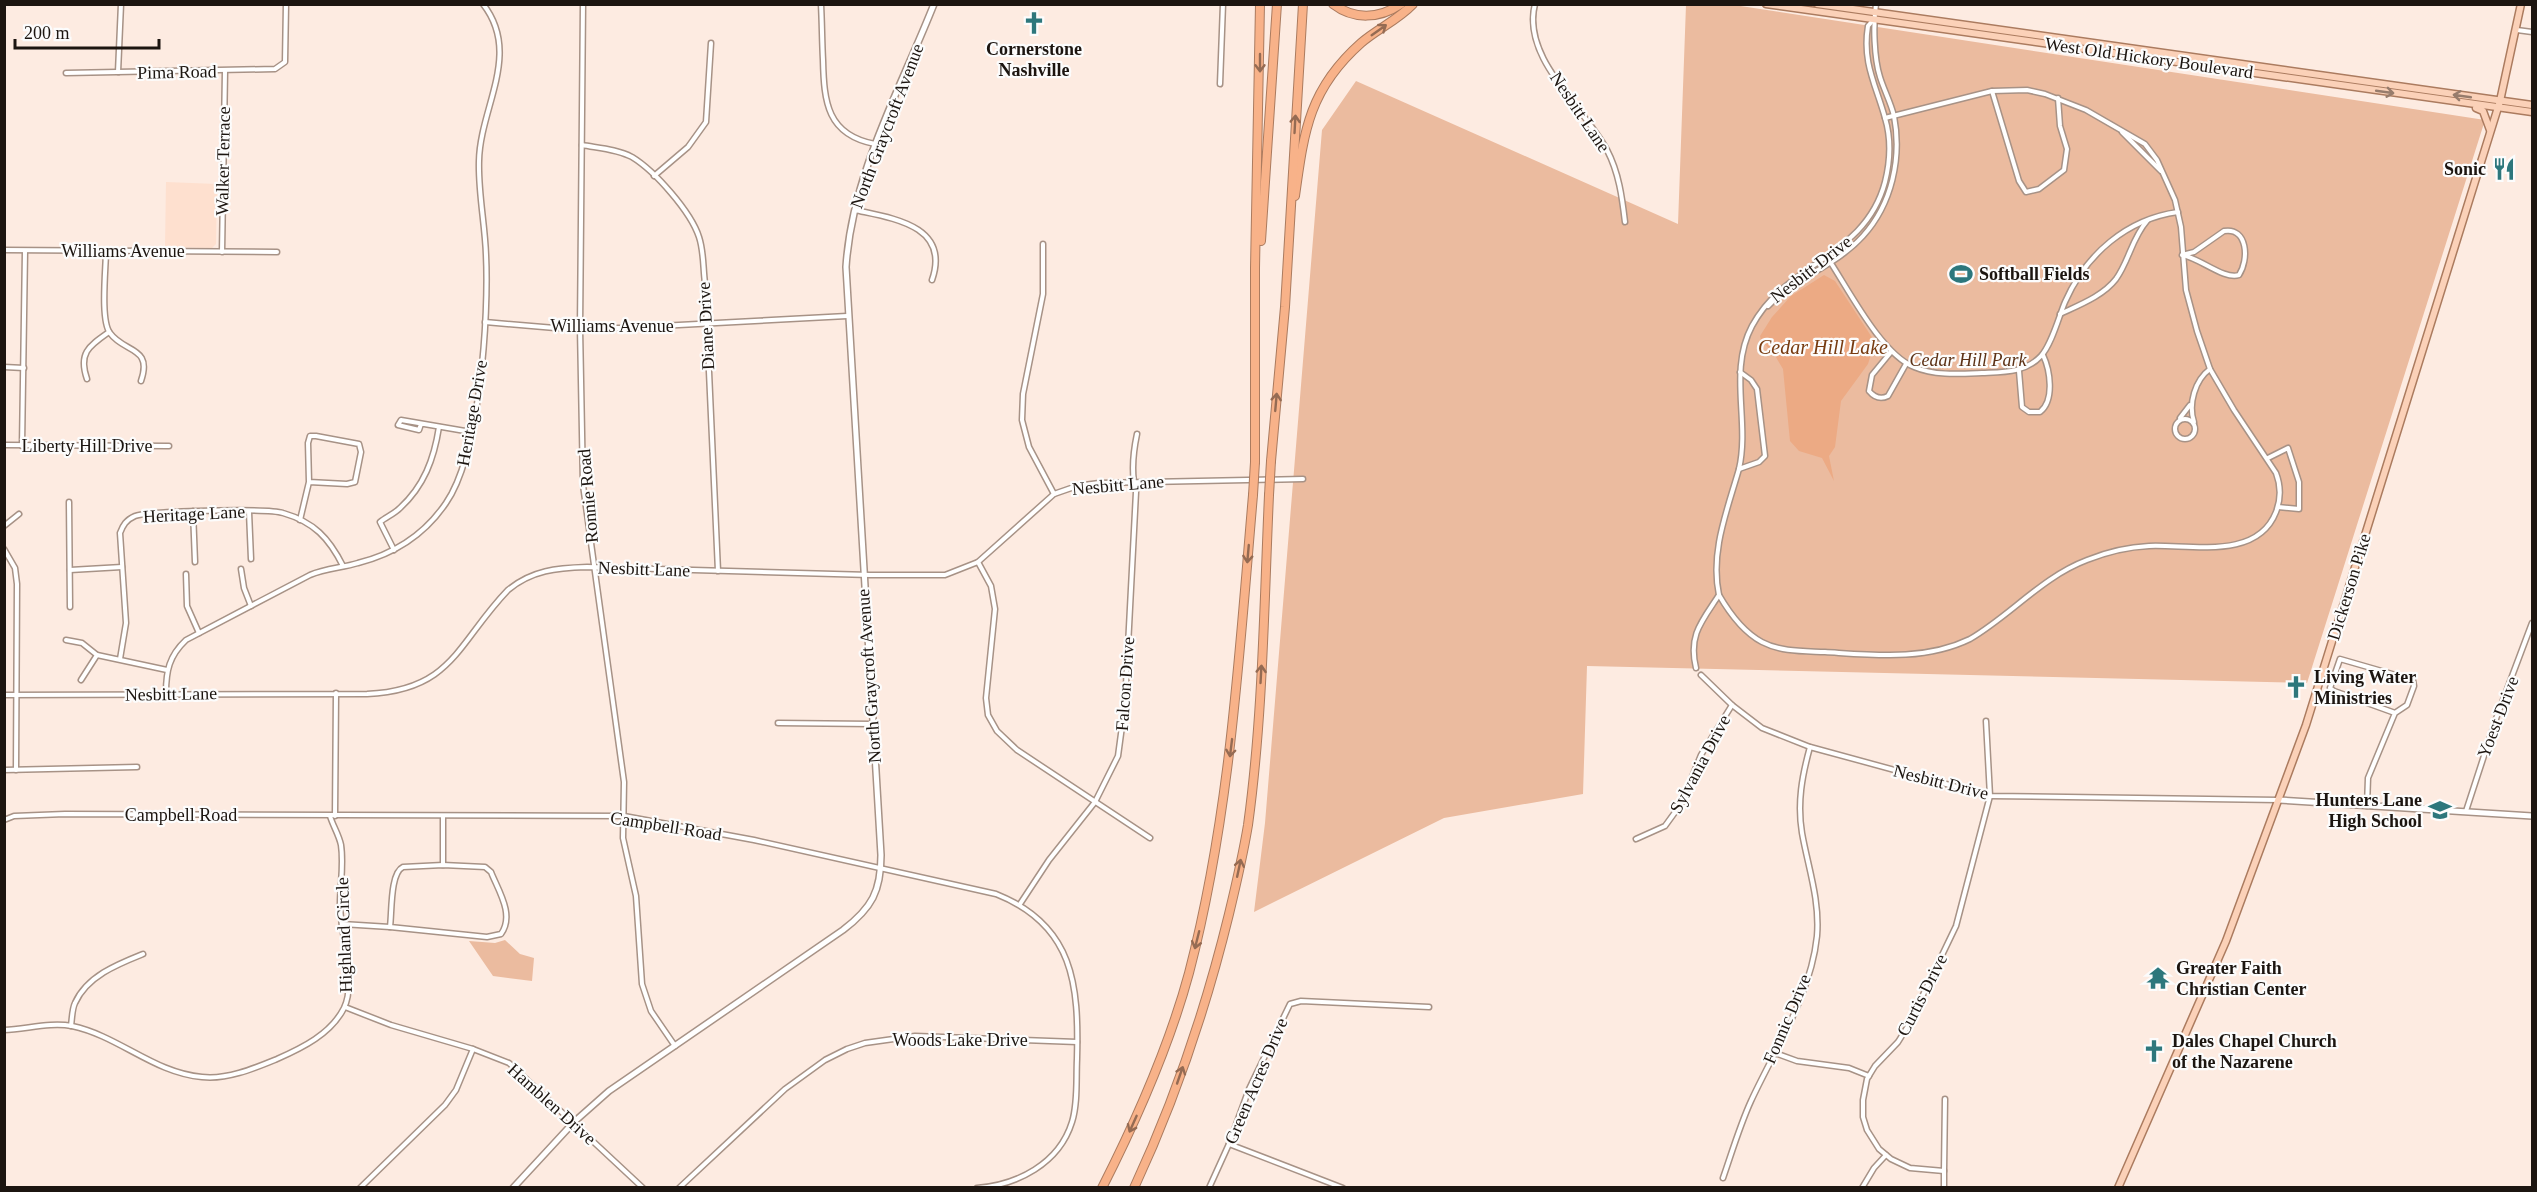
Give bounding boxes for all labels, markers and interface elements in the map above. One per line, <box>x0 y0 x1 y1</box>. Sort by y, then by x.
church icon: Cornerstone Nashville <box>1021 10 1047 36</box>
scale bar <box>15 12 159 50</box>
text: 200 m <box>24 23 70 43</box>
one-way arrow <box>1370 24 1386 36</box>
street label: West Old Hickory Boulevard <box>2044 33 2254 83</box>
place label: Cornerstone Nashville <box>986 39 1082 80</box>
street label: North Graycroft Avenue <box>846 41 928 211</box>
one-way arrow <box>1254 52 1266 72</box>
street label: Pima Road <box>137 61 217 83</box>
street label: Nesbitt Lane <box>1546 68 1614 156</box>
one-way arrow <box>2375 87 2395 98</box>
one-way arrow <box>2452 90 2472 101</box>
street label: Walker Terrace <box>212 106 234 216</box>
one-way arrow <box>1290 114 1301 134</box>
restaurant icon: Sonic <box>2491 156 2517 182</box>
place label: Sonic <box>2444 159 2486 179</box>
street label: Nesbitt Drive <box>1766 231 1856 307</box>
street label: Williams Avenue <box>61 241 185 261</box>
sports icon: Softball Fields <box>1948 261 1974 287</box>
place label: Softball Fields <box>1979 264 2090 284</box>
street label: Diane Drive <box>694 281 718 371</box>
street label: Williams Avenue <box>550 316 674 336</box>
water label: Cedar Hill Lake <box>1758 336 1888 358</box>
park label: Cedar Hill Park <box>1910 350 2028 370</box>
street label: Heritage Drive <box>453 358 491 468</box>
one-way arrow <box>1271 393 1282 413</box>
street label: Liberty Hill Drive <box>22 436 152 456</box>
street label: Ronnie Road <box>574 448 602 544</box>
street label: Nesbitt Lane <box>1071 471 1165 499</box>
street label: Heritage Lane <box>142 501 246 527</box>
street label: Dickerson Pike <box>2323 531 2375 643</box>
one-way arrow <box>1242 543 1253 563</box>
street label: Nesbitt Lane <box>597 557 691 581</box>
street label: North Graycroft Avenue <box>853 588 885 764</box>
street label: Falcon Drive <box>1112 636 1138 732</box>
one-way arrow <box>1255 665 1266 685</box>
place label: Living Water Ministries <box>2314 667 2416 708</box>
street label: Yoest Drive <box>2473 673 2523 761</box>
church icon: Living Water Ministries <box>2283 674 2309 700</box>
street label: Nesbitt Lane <box>125 683 217 705</box>
street label: Sylvania Drive <box>1666 711 1734 817</box>
one-way arrow <box>1225 737 1236 757</box>
street label: Nesbitt Drive <box>1891 761 1991 803</box>
place label: Hunters Lane High School <box>2315 790 2422 831</box>
school or university icon: Hunters Lane High School <box>2427 797 2453 823</box>
street label: Campbell Road <box>125 805 237 825</box>
street label: Campbell Road <box>609 807 723 845</box>
one-way arrow <box>1234 858 1245 878</box>
street label: Highland Circle <box>332 877 356 993</box>
one-way arrow <box>1190 930 1202 949</box>
street label: Curtis Drive <box>1893 951 1951 1039</box>
place label: Greater Faith Christian Center <box>2176 958 2306 999</box>
temple icon: Greater Faith Christian Center <box>2145 965 2171 991</box>
street label: Fonnic Drive <box>1759 971 1815 1067</box>
street label: Green Acres Drive <box>1220 1015 1292 1147</box>
street label: Woods Lake Drive <box>892 1030 1028 1050</box>
place label: Dales Chapel Church of the Nazarene <box>2172 1031 2337 1072</box>
church icon: Dales Chapel Church of the Nazarene <box>2141 1038 2167 1064</box>
street label: Hamblen Drive <box>504 1059 600 1149</box>
one-way arrow <box>1176 1066 1187 1085</box>
one-way arrow <box>1127 1114 1138 1132</box>

